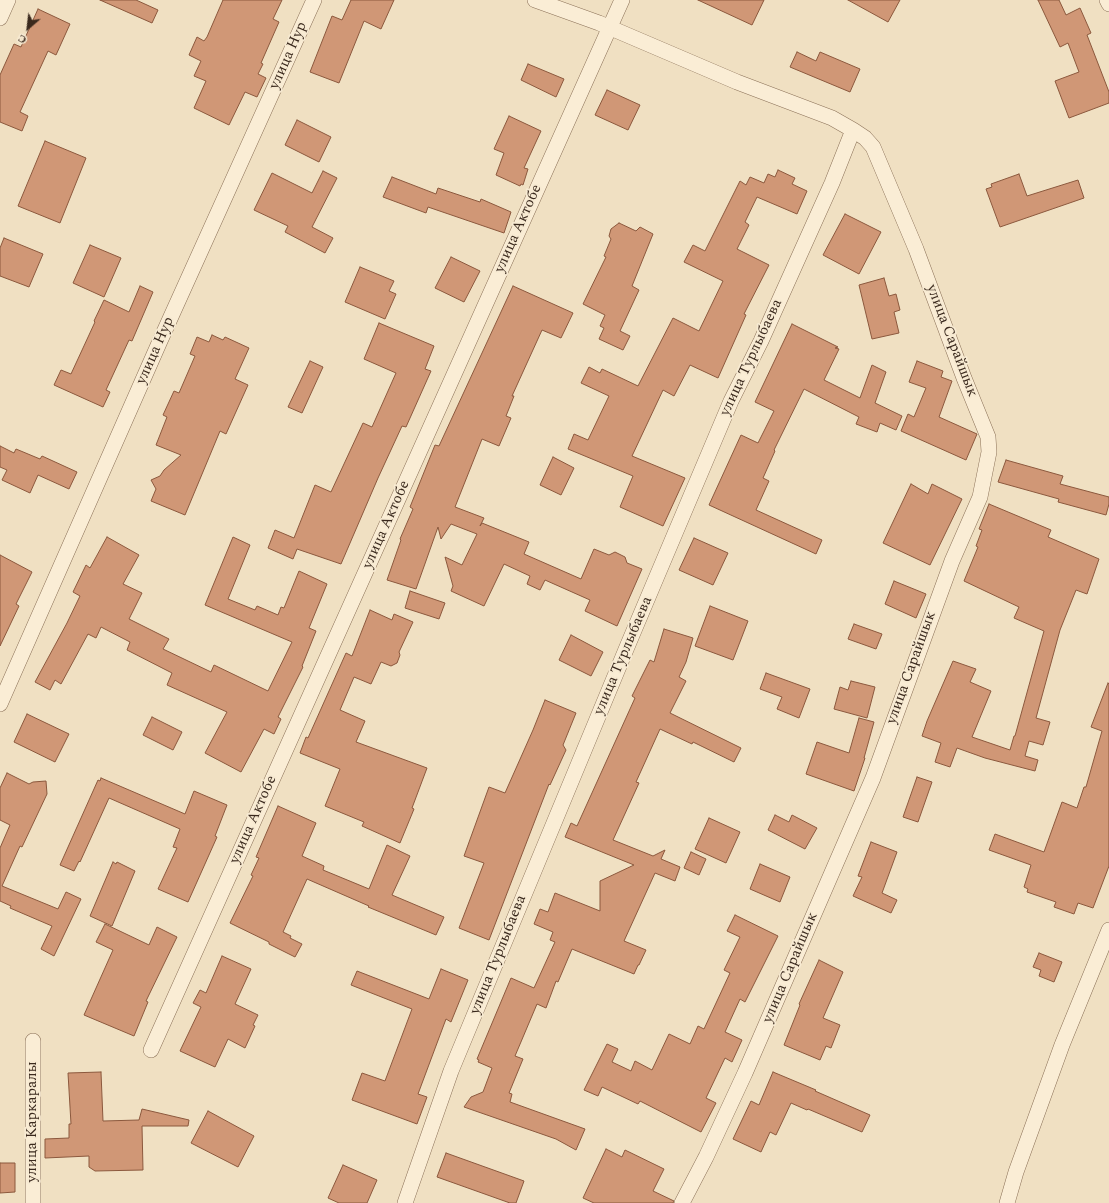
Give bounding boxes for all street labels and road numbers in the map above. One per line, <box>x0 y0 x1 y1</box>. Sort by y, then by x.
street label: улица Нур <box>266 19 312 93</box>
street label: улица Актобе <box>492 182 546 276</box>
street label: улица Сарайшык <box>921 282 981 400</box>
street label: улица Турлыбаева <box>717 297 787 419</box>
street label: улица Нур <box>133 314 179 388</box>
street label: улица Актобе <box>360 478 414 572</box>
street label: улица Турлыбаева <box>591 594 657 718</box>
street label: улица Сарайшык <box>883 609 941 727</box>
street label: улица Актобе <box>227 773 281 867</box>
street label: улица Турлыбаева <box>467 893 531 1017</box>
street label: улица Сарайшык <box>760 910 822 1026</box>
street label: улица Каркаралы <box>24 1061 42 1183</box>

